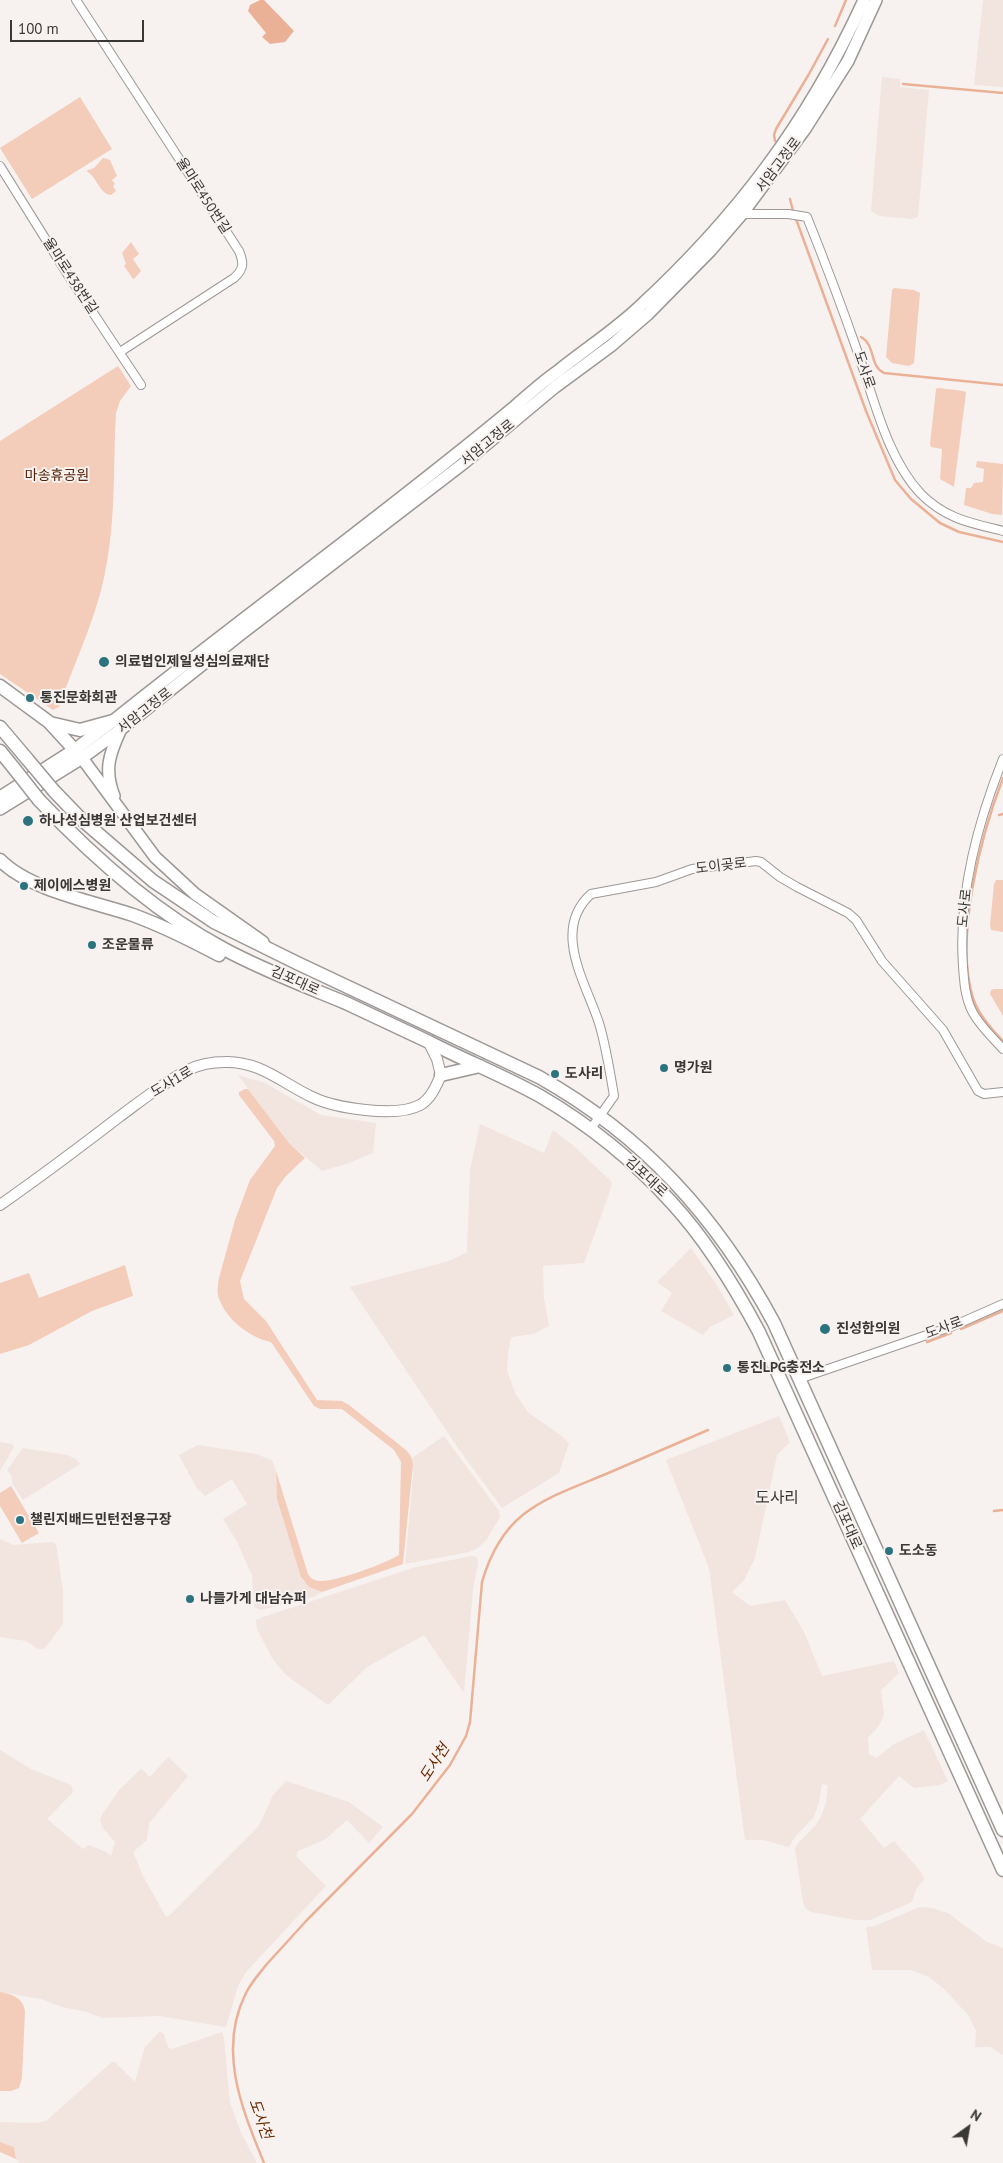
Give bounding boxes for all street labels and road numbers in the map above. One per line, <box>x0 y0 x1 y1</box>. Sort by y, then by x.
street label: 서암고정로 <box>753 134 805 196</box>
street label: 율마로450번길 <box>172 155 234 237</box>
street label: 율마로438번길 <box>39 235 101 317</box>
street label: 도사로 <box>850 349 878 391</box>
street label: 서암고정로 <box>458 416 518 470</box>
street label: 서암고정로 <box>114 685 176 737</box>
street label: 도이곶로 <box>694 855 748 877</box>
street label: 도사로 <box>955 888 975 928</box>
street label: 김포대로 <box>268 963 322 999</box>
street label: 도사1로 <box>148 1063 196 1101</box>
street label: 김포대로 <box>621 1153 671 1201</box>
street label: 도사로 <box>923 1313 965 1343</box>
street label: 김포대로 <box>829 1498 865 1552</box>

